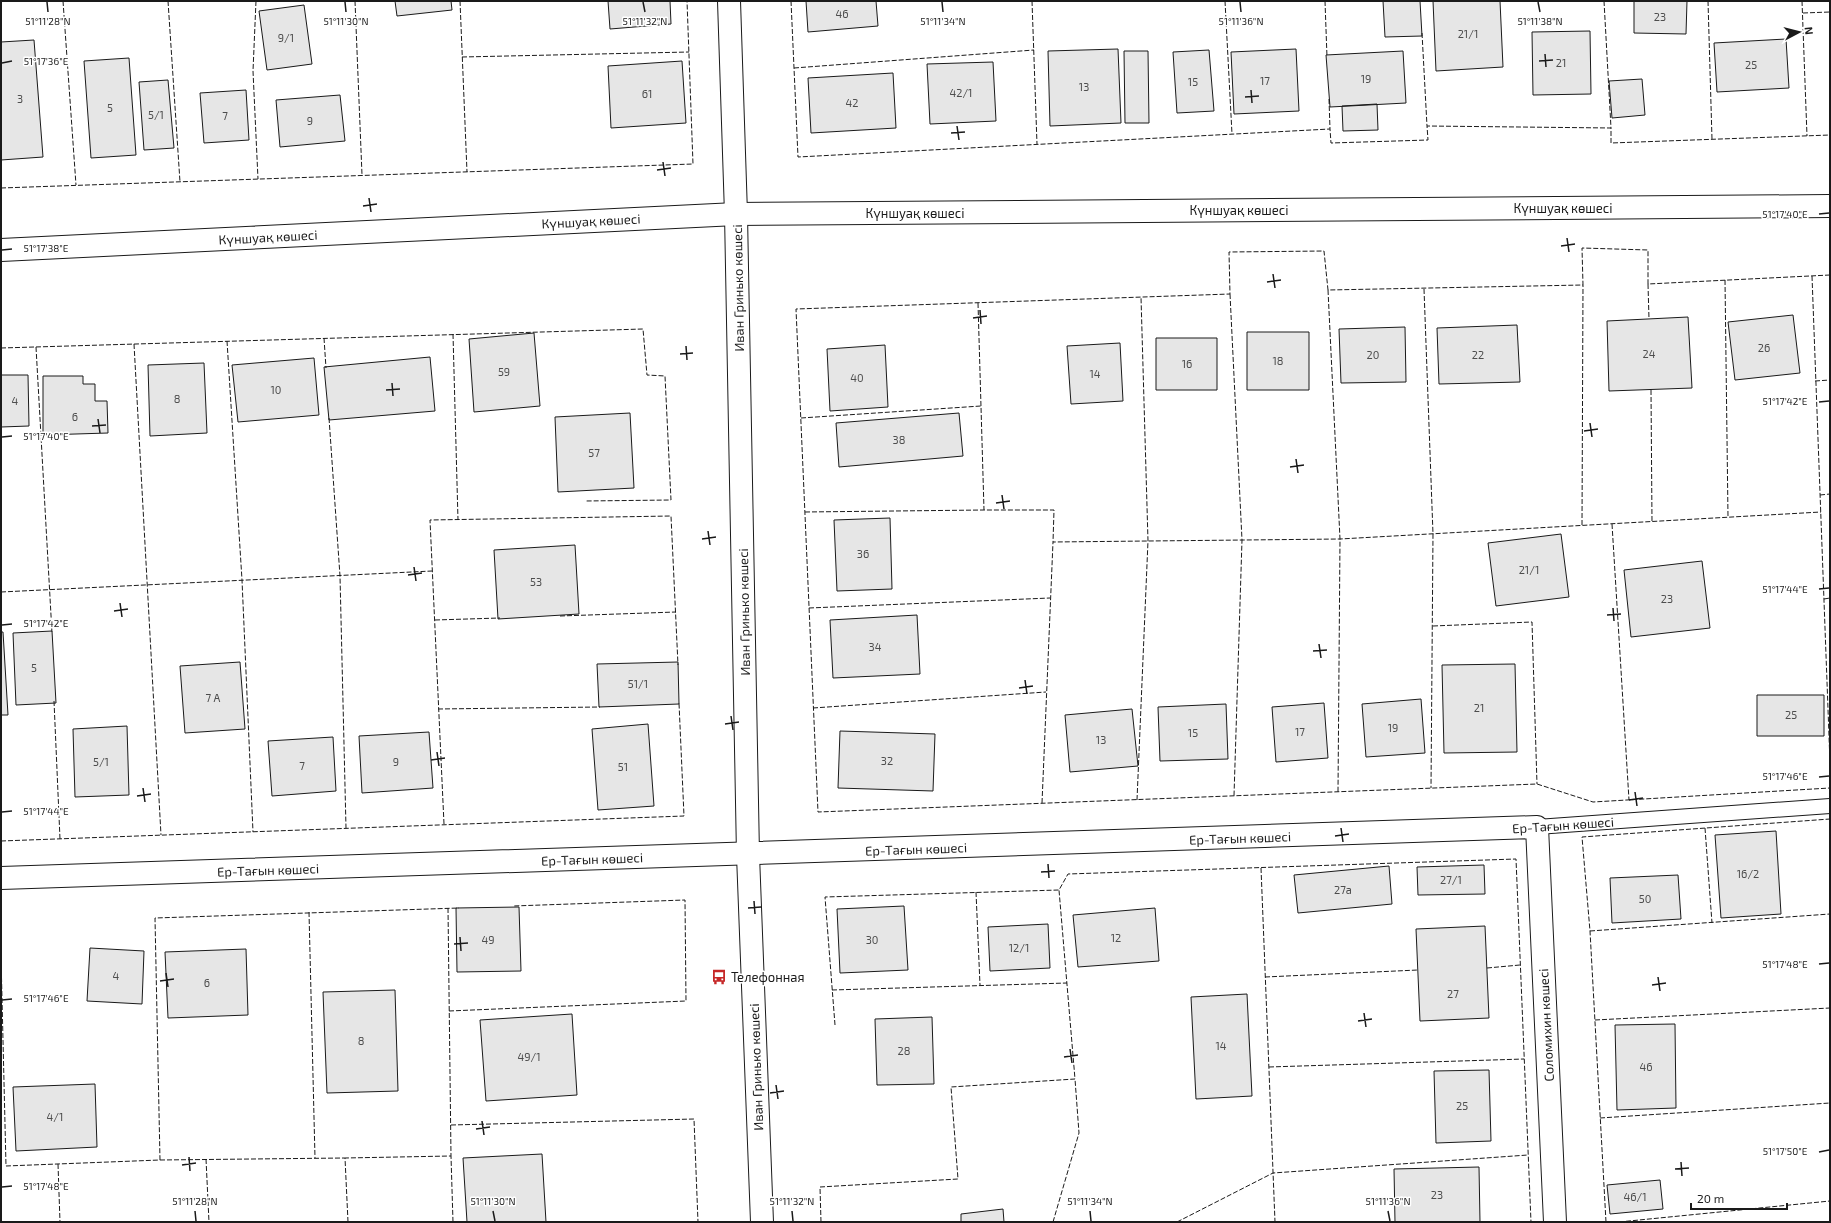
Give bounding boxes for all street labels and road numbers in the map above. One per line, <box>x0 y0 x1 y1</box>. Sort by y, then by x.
street label: Күншуақ көшесі <box>1513 200 1613 216</box>
street label: Күншуақ көшесі <box>1189 202 1289 218</box>
street label: Күншуақ көшесі <box>865 205 965 221</box>
street label: Күншуақ көшесі <box>541 210 641 232</box>
street label: Иван Гринько көшесі <box>729 224 747 352</box>
street label: Күншуақ көшесі <box>218 226 318 248</box>
street label: Иван Гринько көшесі <box>735 548 753 676</box>
street label: Ер-Тағын көшесі <box>1512 813 1614 837</box>
street label: Ер-Тағын көшесі <box>1189 828 1291 848</box>
street label: Ер-Тағын көшесі <box>865 839 967 859</box>
street label: Ер-Тағын көшесі <box>541 849 643 869</box>
street label: Ер-Тағын көшесі <box>217 860 319 880</box>
street label: Соломихин көшесі <box>1535 968 1557 1082</box>
street label: Иван Гринько көшесі <box>746 1003 766 1131</box>

